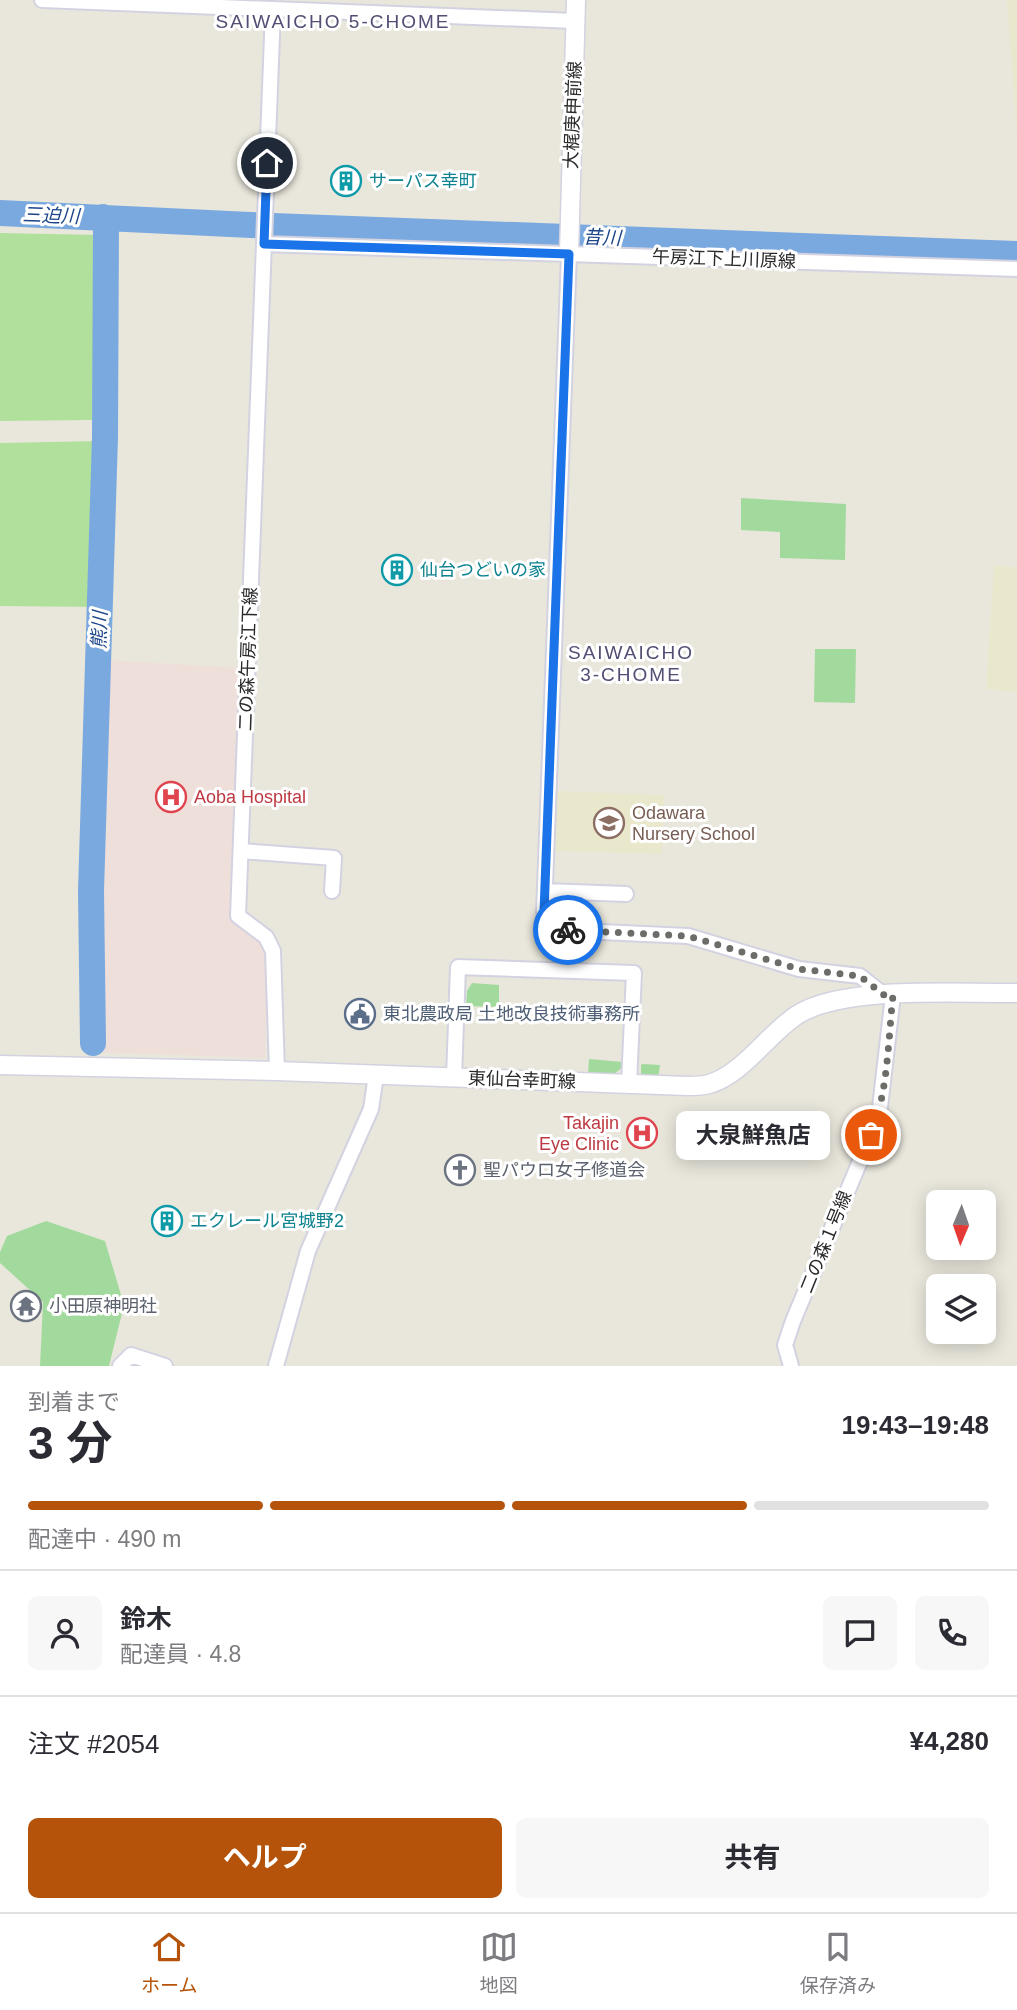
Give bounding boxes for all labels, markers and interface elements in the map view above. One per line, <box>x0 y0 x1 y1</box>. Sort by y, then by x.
district label: SAIWAICHO 5-CHOME <box>216 11 450 32</box>
street label: 大梶庚申前線 <box>561 61 585 169</box>
pin <box>237 133 297 193</box>
icon: home <box>248 144 286 182</box>
building icon: サーパス幸町 <box>329 164 363 198</box>
place label: サーパス幸町 <box>369 171 477 191</box>
water label: 三迫川 <box>22 204 82 227</box>
water label: 昔川 <box>583 226 623 249</box>
street label: 午房江下上川原線 <box>652 246 796 272</box>
building icon: 仙台つどいの家 <box>380 553 414 587</box>
place label: 仙台つどいの家 <box>420 560 546 580</box>
street label: 二の森午房江下線 <box>235 587 261 731</box>
water label: 熊川 <box>88 609 111 649</box>
district label: SAIWAICHO 3-CHOME <box>568 642 694 685</box>
hospital icon: Aoba Hospital <box>154 780 188 814</box>
place label: Aoba Hospital <box>194 787 306 807</box>
place label: Odawara Nursery School <box>632 803 755 844</box>
school or university icon: Odawara Nursery School <box>592 806 626 840</box>
courier <box>533 895 603 965</box>
icon: bike <box>549 911 587 949</box>
public building icon: 東北農政局 土地改良技術事務所 <box>343 997 377 1031</box>
place label: 東北農政局 土地改良技術事務所 <box>383 1004 640 1024</box>
street label: 東仙台幸町線 <box>468 1068 576 1092</box>
pin <box>841 1105 901 1165</box>
callout: 大泉鮮魚店 <box>675 1110 829 1160</box>
place label: Takajin Eye Clinic <box>539 1113 619 1154</box>
hospital icon: Takajin Eye Clinic <box>625 1116 659 1150</box>
icon: bag <box>852 1116 890 1154</box>
text: 大泉鮮魚店 <box>696 1122 811 1148</box>
church icon: 聖パウロ女子修道会 <box>443 1153 477 1187</box>
place label: 聖パウロ女子修道会 <box>483 1160 645 1180</box>
street label: 二の森１号線 <box>796 1188 856 1296</box>
north arrow <box>926 1190 996 1260</box>
map controls <box>926 1190 996 1344</box>
building icon: エクレール宮城野2 <box>150 1204 184 1238</box>
place label: エクレール宮城野2 <box>190 1211 344 1231</box>
button: layers <box>926 1274 996 1344</box>
temple icon: 小田原神明社 <box>9 1289 43 1323</box>
place label: 小田原神明社 <box>49 1296 157 1316</box>
text: 到着まで <box>28 1389 120 1415</box>
text: 19:43–19:48 <box>842 1410 989 1440</box>
text: 3 分 <box>28 1417 112 1469</box>
text: 配達中 · 490 m <box>28 1526 181 1552</box>
button: person <box>28 1596 102 1670</box>
button: chat <box>823 1596 897 1670</box>
button: phone <box>915 1596 989 1670</box>
text: 鈴木 <box>120 1604 172 1634</box>
text: 配達員 · 4.8 <box>120 1641 241 1667</box>
text: ¥4,280 <box>909 1726 989 1756</box>
text: 注文 #2054 <box>28 1729 160 1759</box>
button: ヘルプ <box>28 1818 502 1898</box>
button: 共有 <box>516 1818 989 1898</box>
tab: ホーム <box>141 1928 198 1997</box>
tab: 地図 <box>480 1928 518 1997</box>
tab: 保存済み <box>800 1928 876 1997</box>

